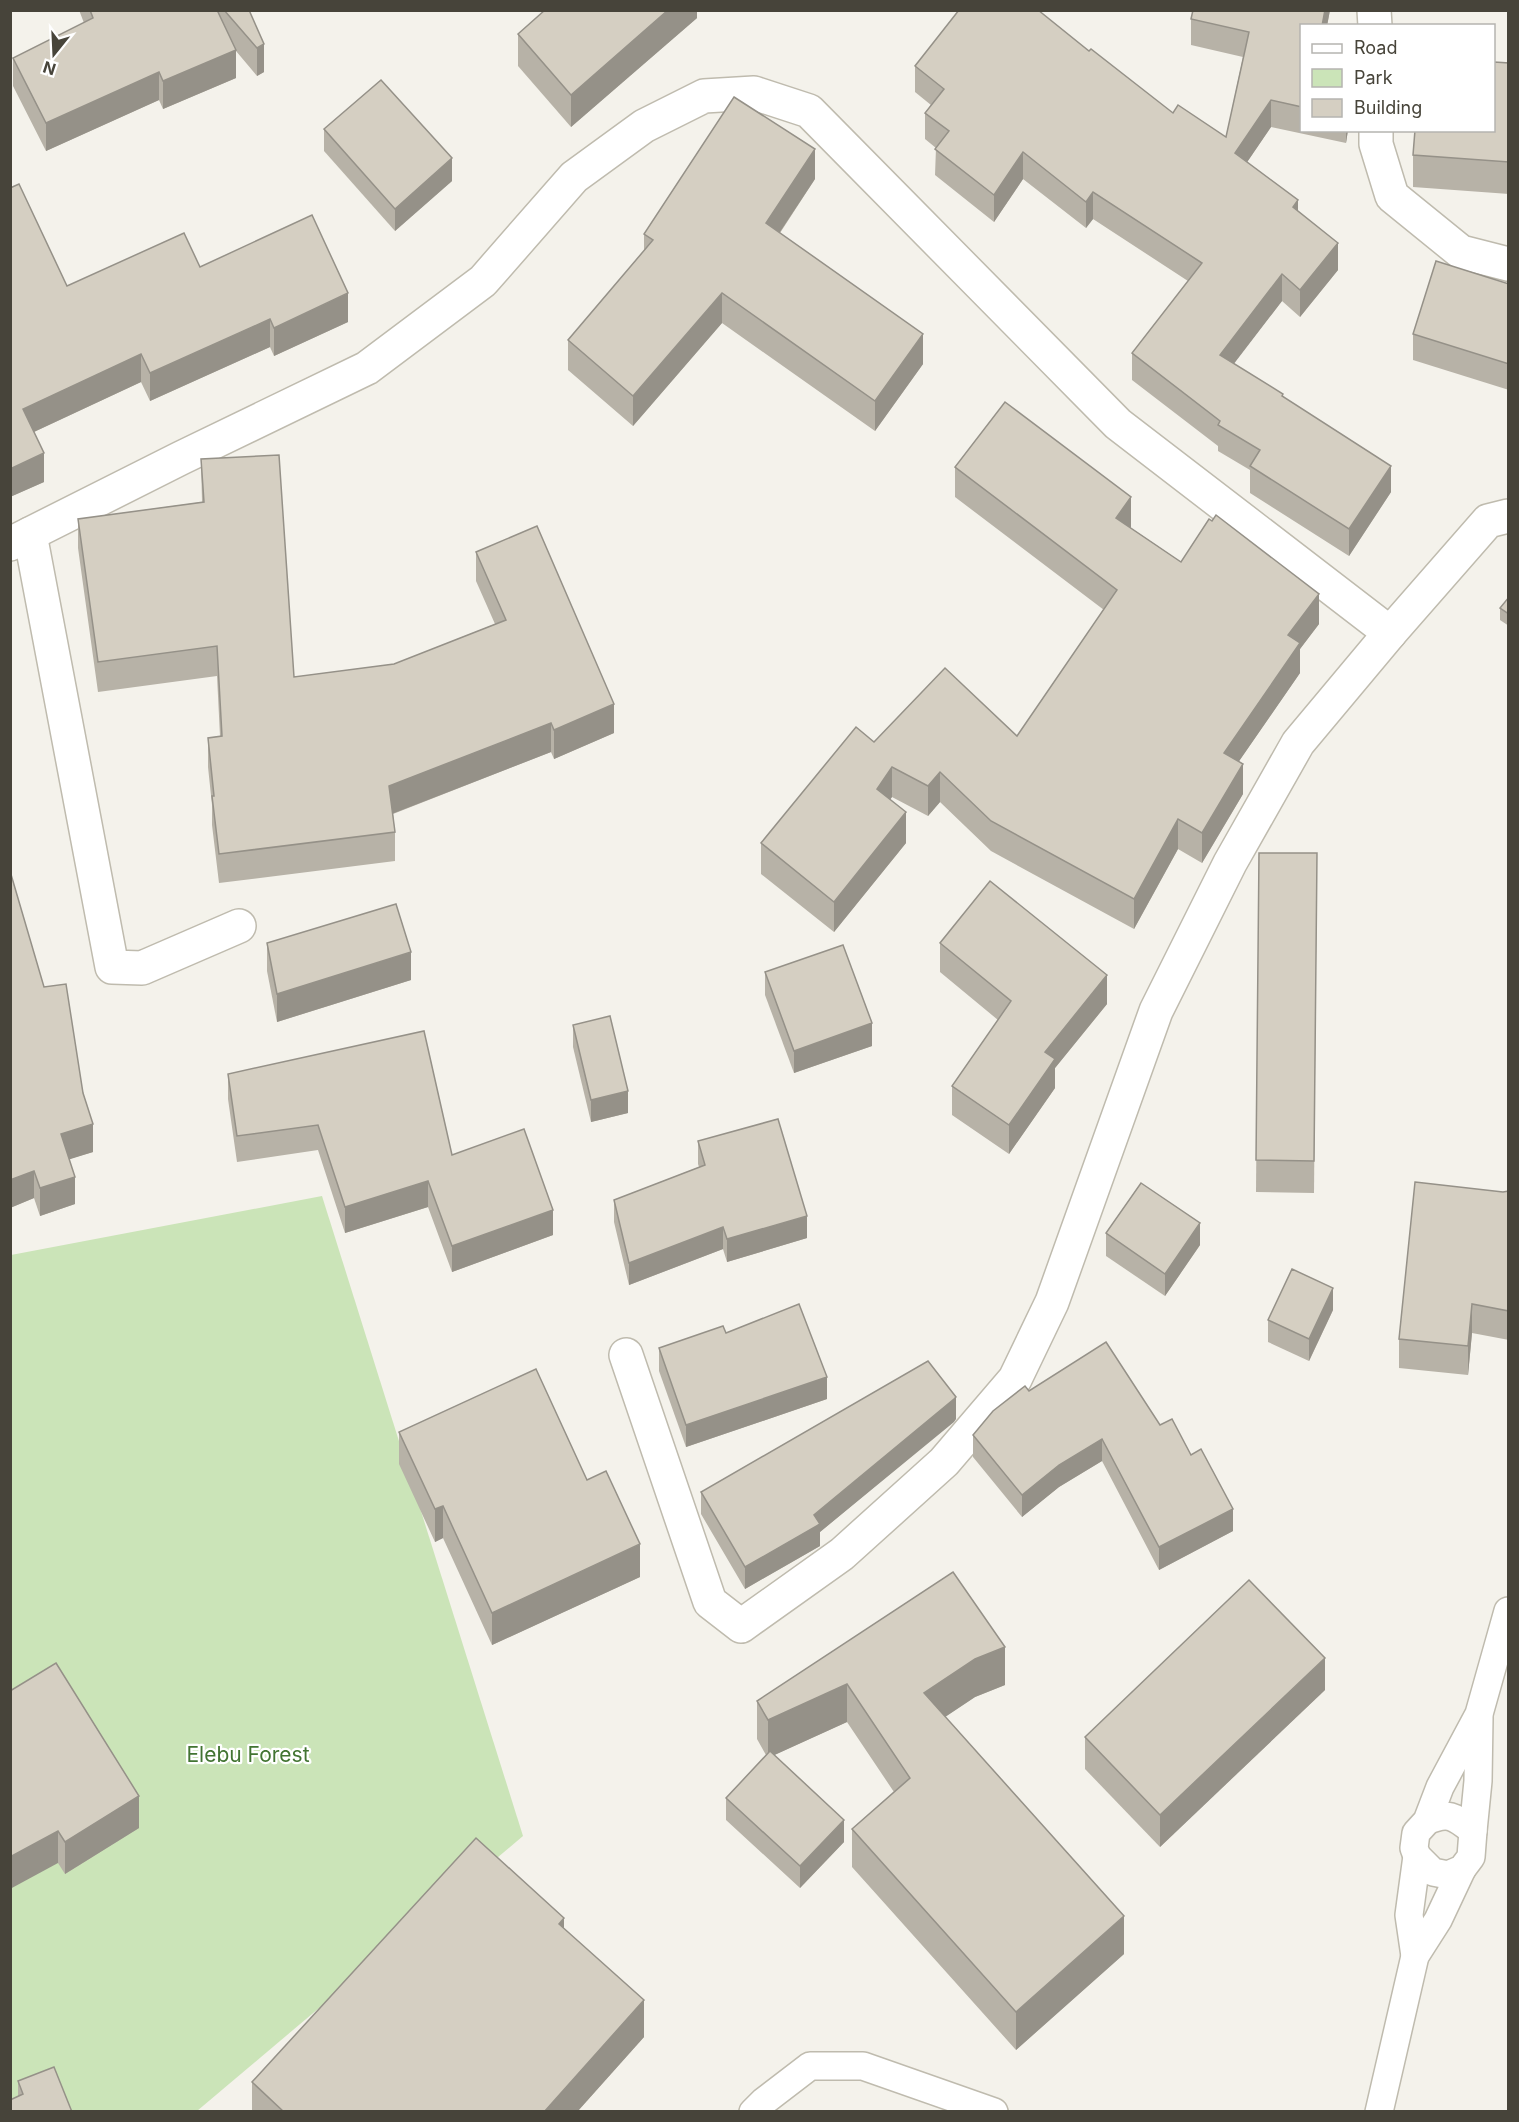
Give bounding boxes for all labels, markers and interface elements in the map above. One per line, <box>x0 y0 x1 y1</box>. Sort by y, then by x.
north arrow <box>24 24 84 84</box>
legend <box>1300 24 1495 132</box>
text: Road <box>1354 37 1397 58</box>
text: N <box>40 57 58 80</box>
text: Park <box>1354 67 1393 88</box>
text: Building <box>1354 97 1422 118</box>
park label: Elebu Forest <box>186 1742 310 1767</box>

